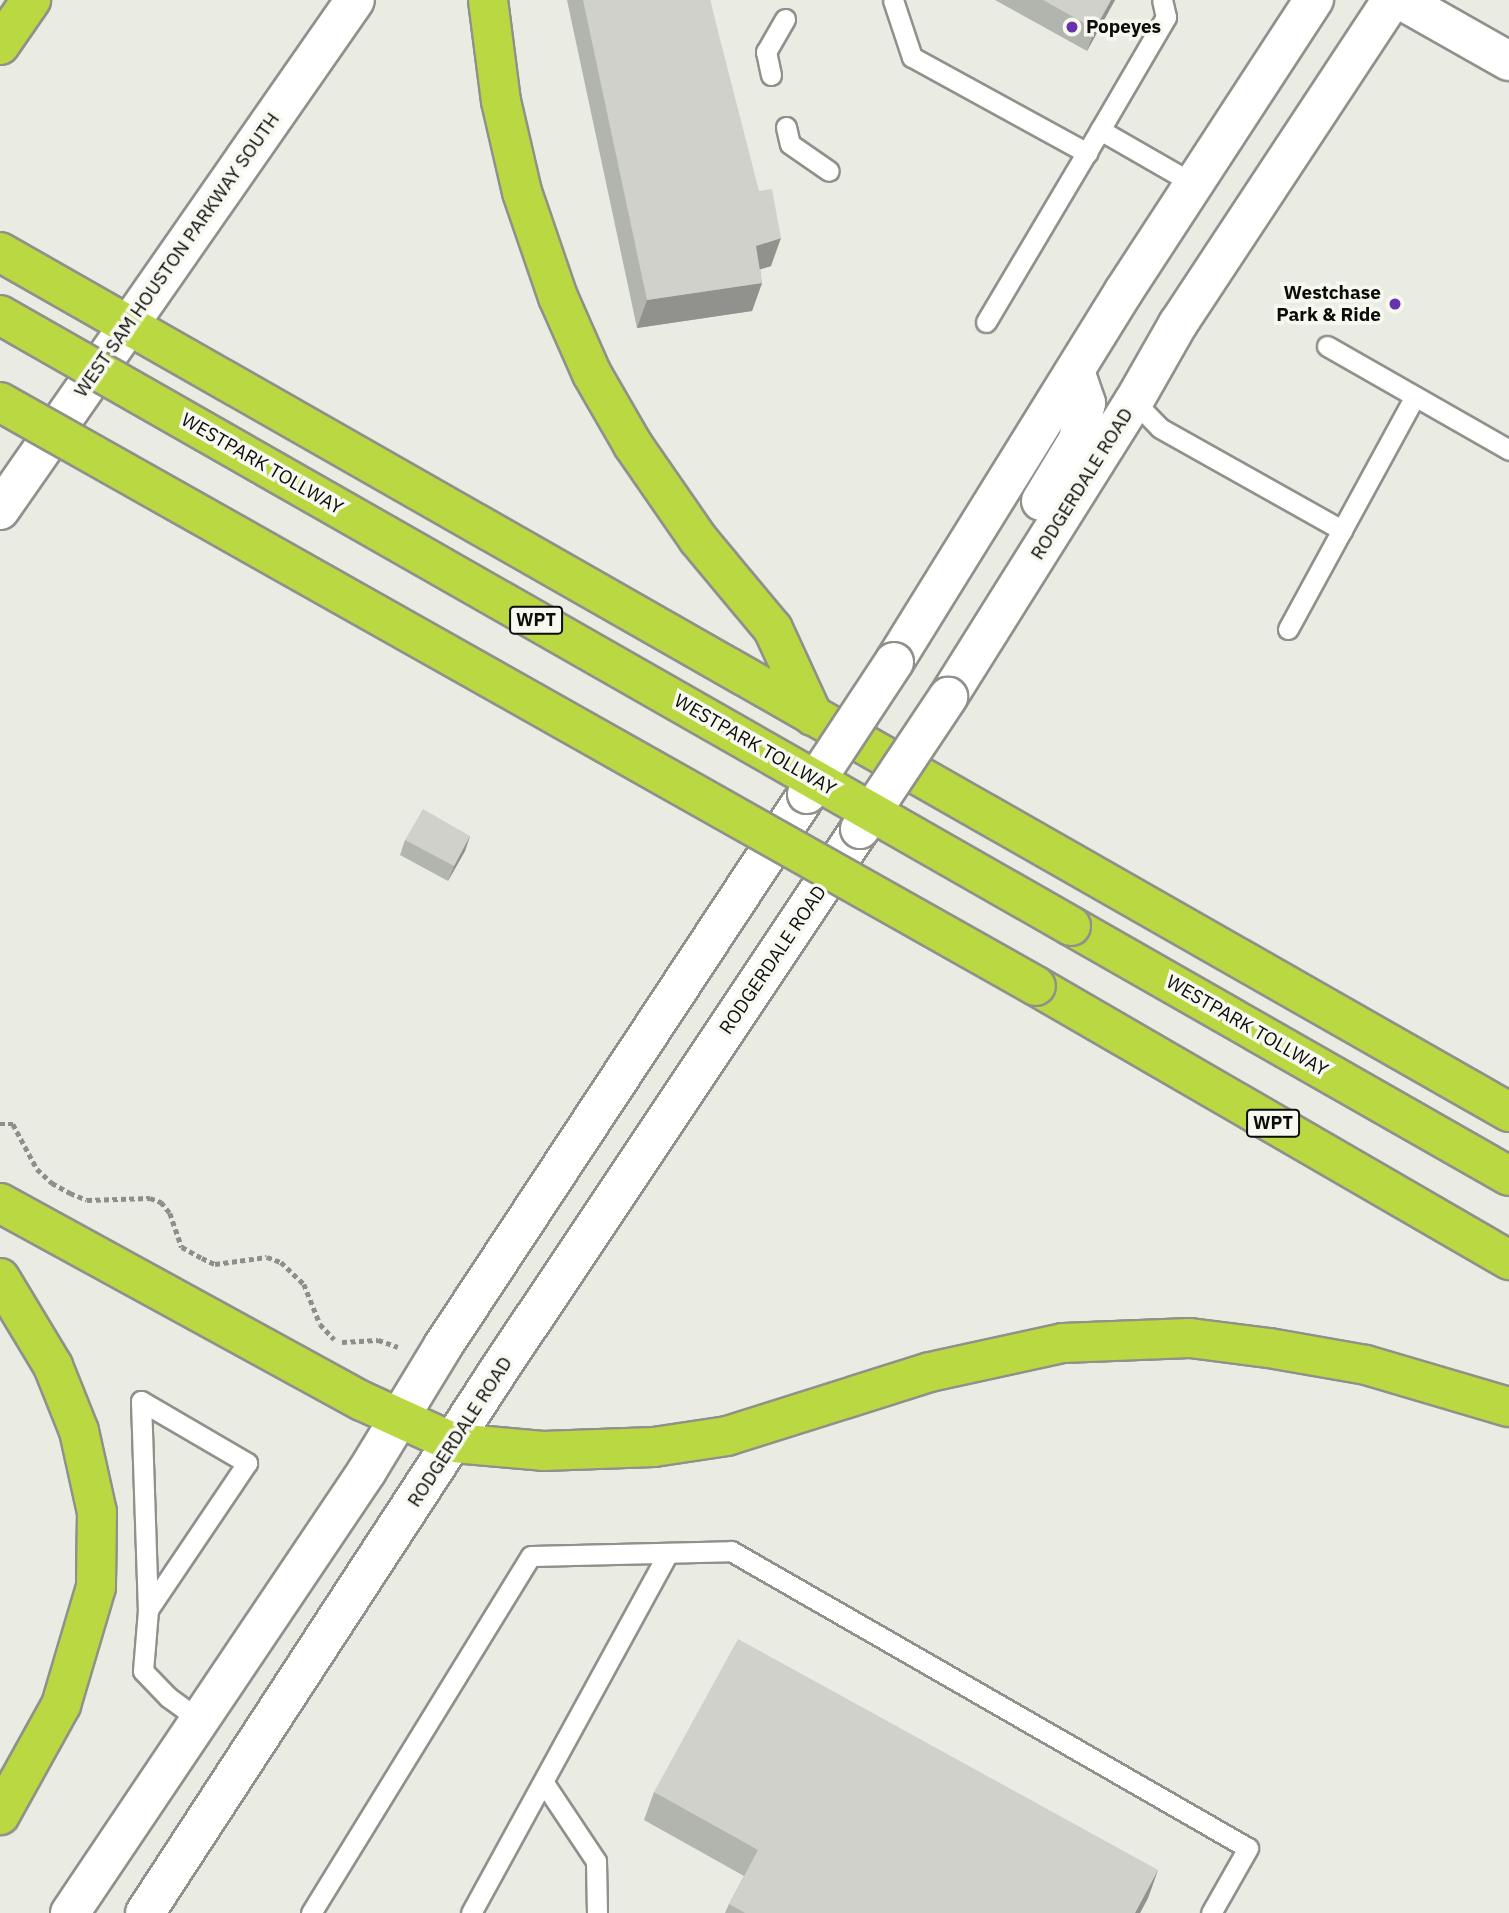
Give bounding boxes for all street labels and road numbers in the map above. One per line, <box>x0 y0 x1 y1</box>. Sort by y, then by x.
street label: WEST SAM HOUSTON PARKWAY SOUTH <box>70 108 284 402</box>
street label: RODGERDALE ROAD <box>1026 404 1138 564</box>
street label: WESTPARK TOLLWAY <box>177 408 347 520</box>
road number: WPT <box>508 606 564 634</box>
street label: WESTPARK TOLLWAY <box>670 689 840 801</box>
street label: RODGERDALE ROAD <box>715 881 831 1039</box>
street label: WESTPARK TOLLWAY <box>1162 970 1332 1082</box>
road number: WPT <box>1245 1108 1301 1138</box>
street label: RODGERDALE ROAD <box>403 1353 517 1511</box>

